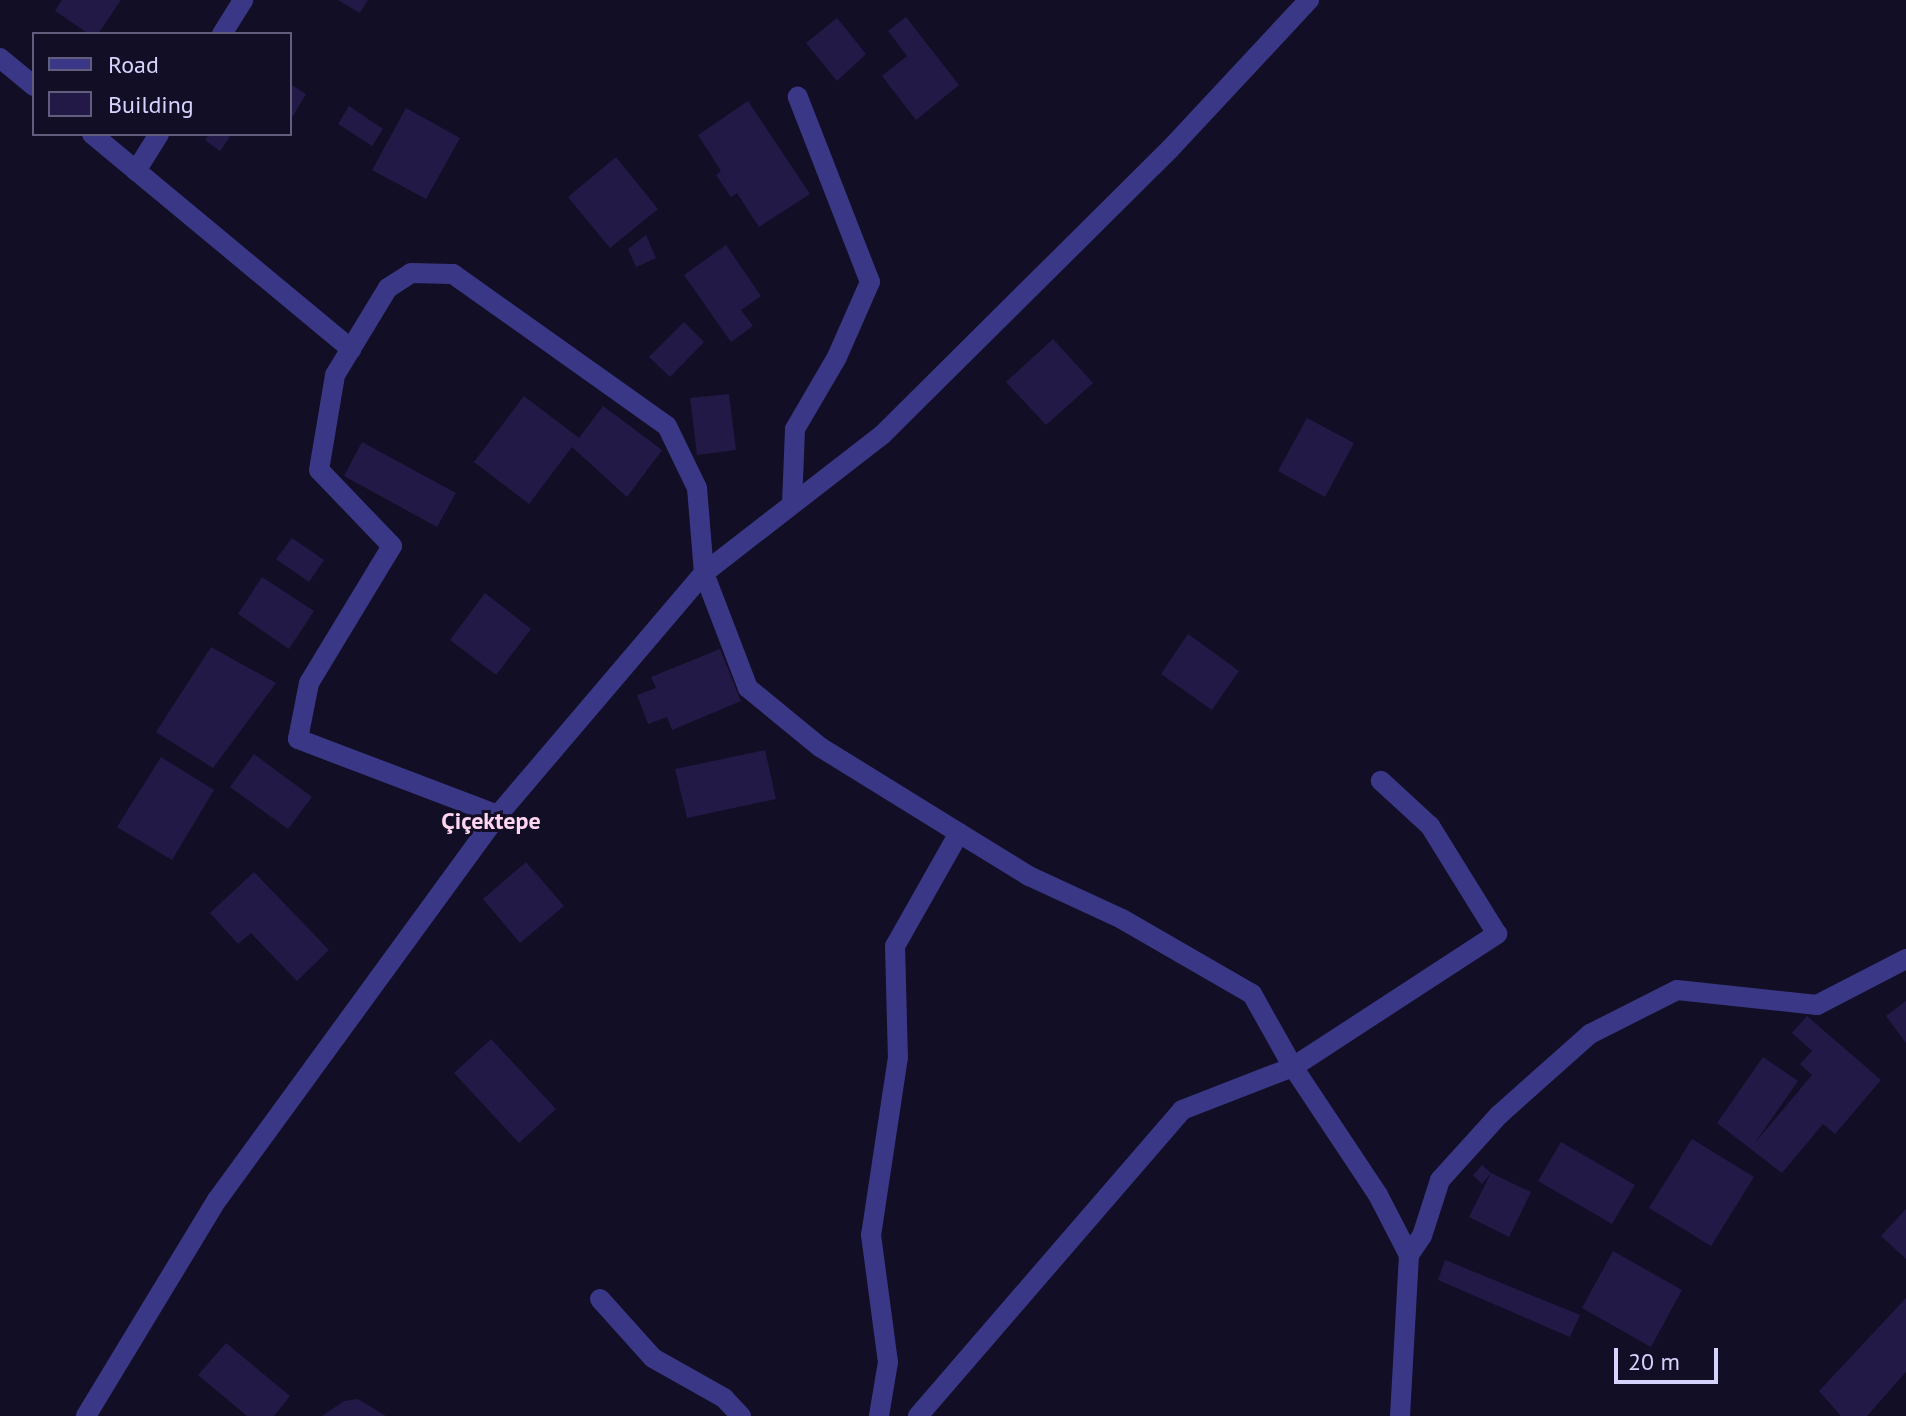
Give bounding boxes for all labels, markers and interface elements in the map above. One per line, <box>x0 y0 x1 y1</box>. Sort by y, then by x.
legend <box>32 32 292 136</box>
text: Road <box>108 49 159 80</box>
text: Building <box>108 89 194 120</box>
district label: Çiçektepe <box>441 807 541 835</box>
scale bar <box>1618 1332 1722 1382</box>
text: 20 m <box>1628 1346 1680 1377</box>

